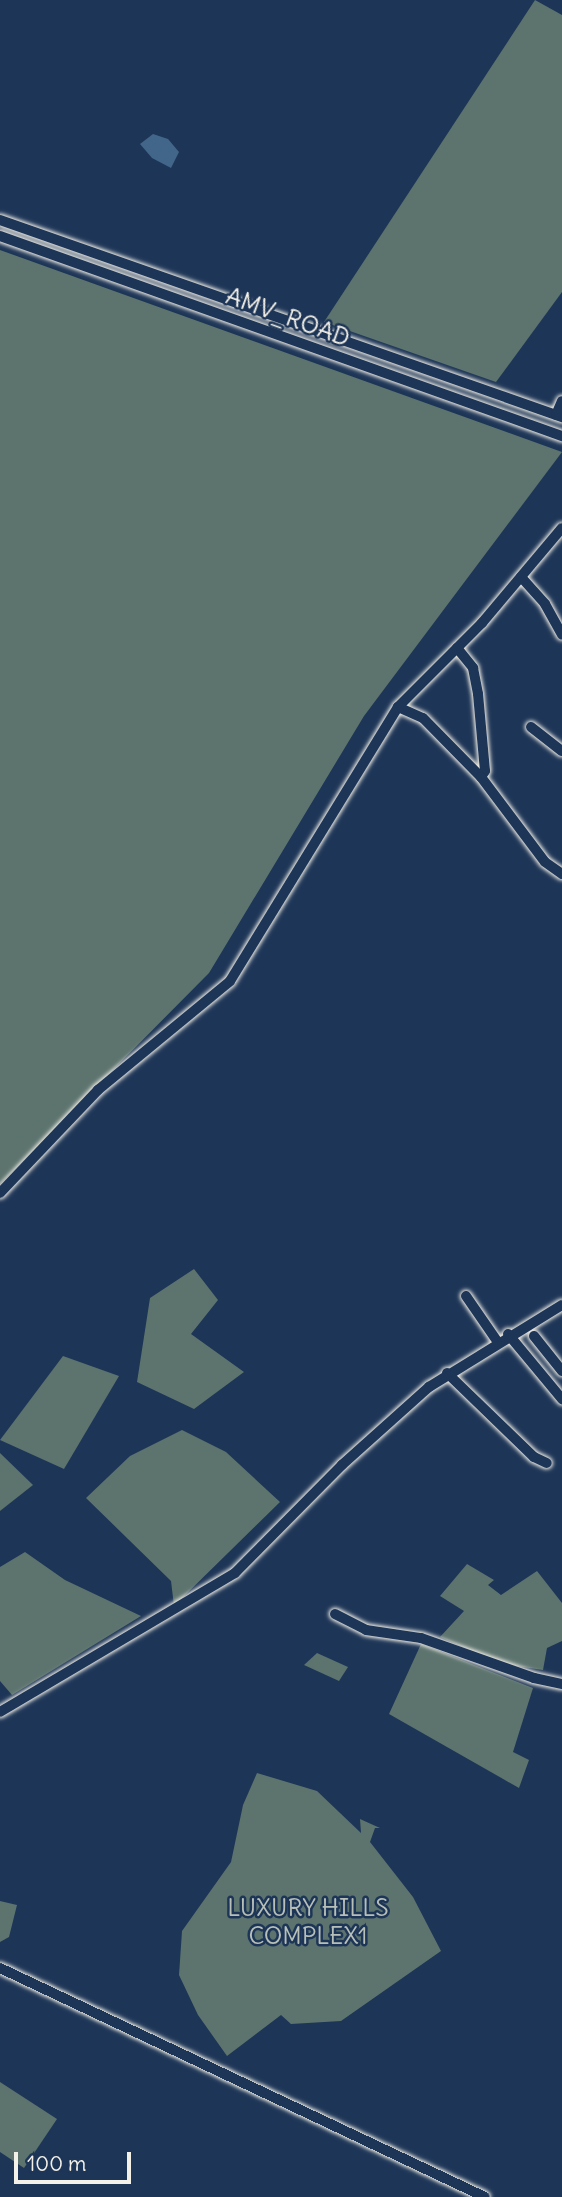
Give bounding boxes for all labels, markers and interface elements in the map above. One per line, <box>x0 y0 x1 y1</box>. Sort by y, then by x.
street label: AMV_ROAD <box>222 281 354 353</box>
park label: LUXURY HILLS COMPLEX1 <box>227 1894 389 1950</box>
scale bar <box>18 2138 135 2182</box>
text: 100 m <box>27 2150 86 2177</box>

